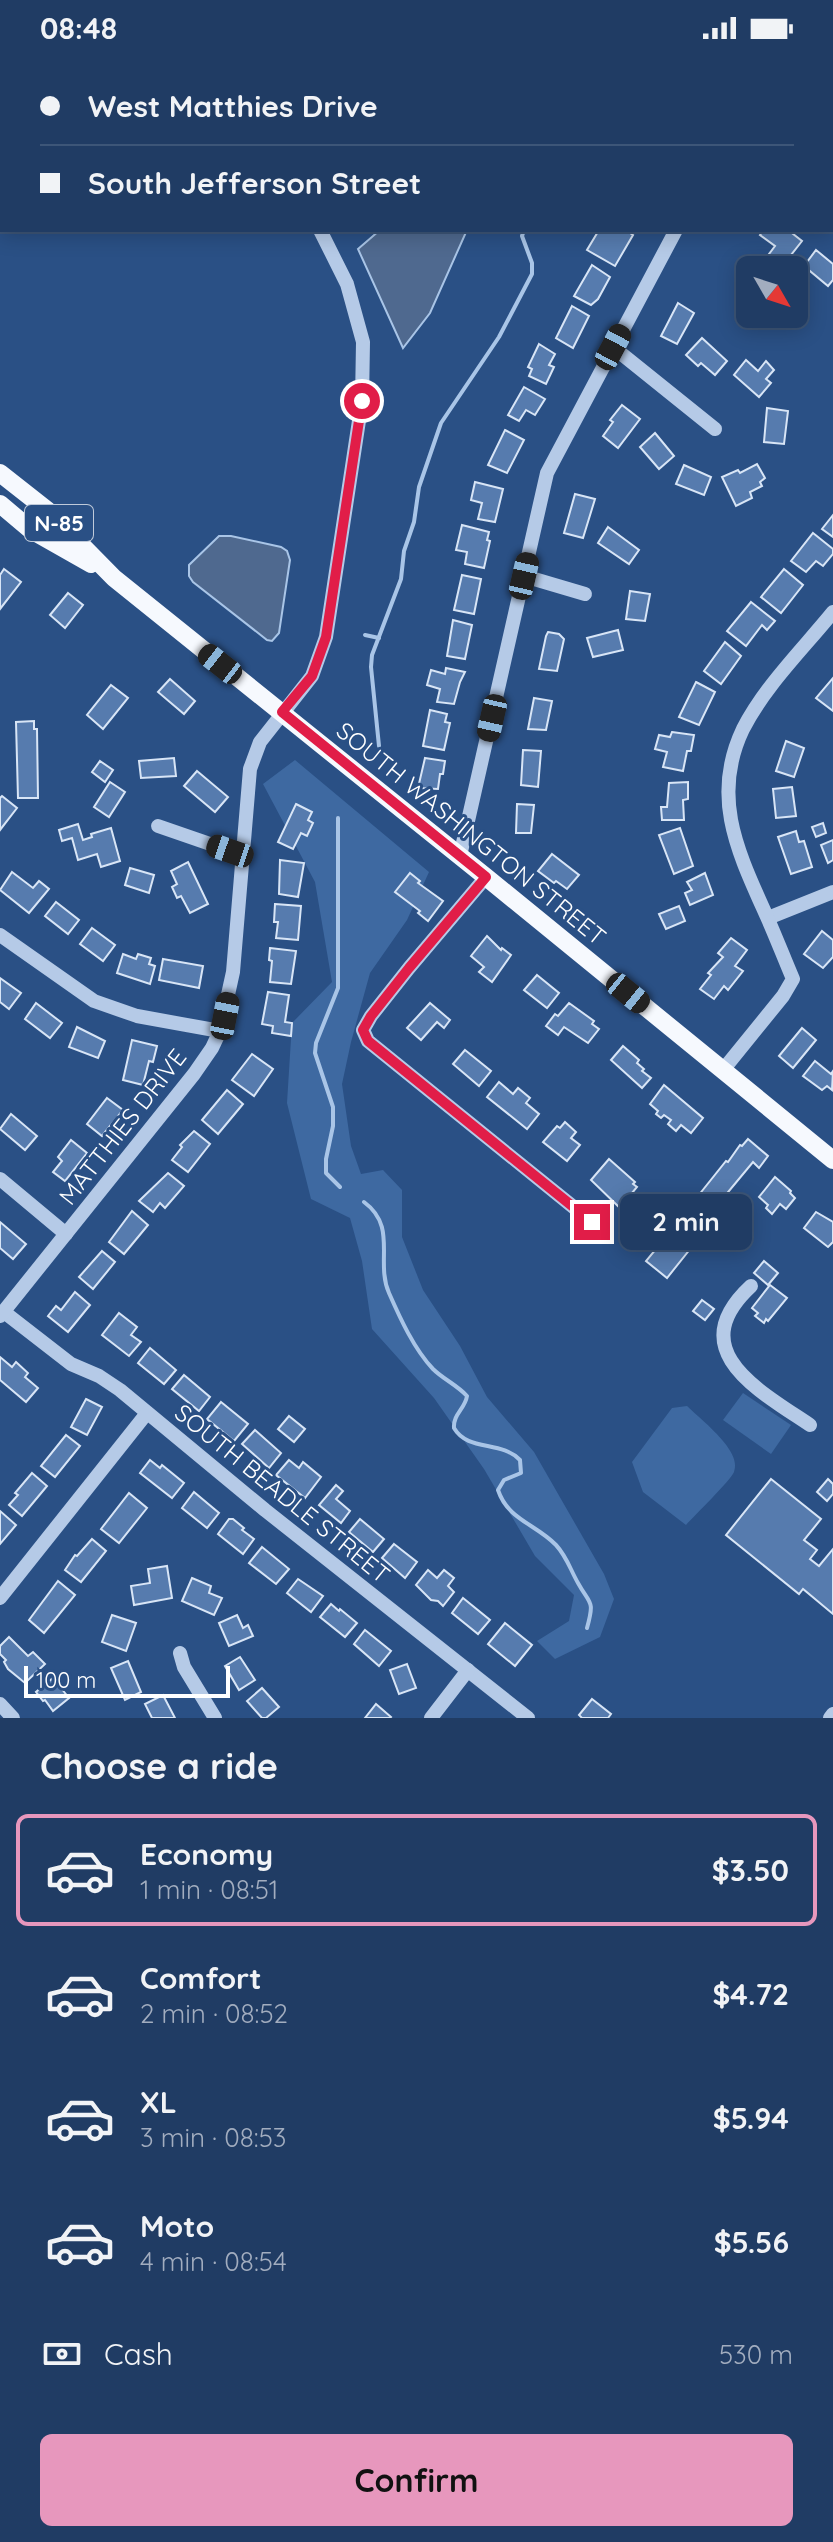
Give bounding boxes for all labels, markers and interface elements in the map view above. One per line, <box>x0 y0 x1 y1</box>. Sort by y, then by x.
text: 08:48 <box>40 9 117 47</box>
text: West Matthies Drive <box>88 87 378 125</box>
text: South Jefferson Street <box>88 164 421 202</box>
north arrow <box>736 256 808 328</box>
map controls <box>736 256 808 328</box>
car <box>591 320 635 374</box>
route start <box>344 383 380 419</box>
road number: N-85 <box>25 505 93 541</box>
car <box>507 550 541 602</box>
car <box>194 640 246 688</box>
car <box>475 692 509 744</box>
street label: SOUTH WASHINGTON STREET <box>331 715 612 951</box>
car <box>203 832 257 870</box>
car <box>602 969 654 1017</box>
car <box>209 990 241 1042</box>
street label: MATTHIES DRIVE <box>52 1042 192 1210</box>
callout: 2 min <box>620 1194 752 1250</box>
route end <box>574 1204 610 1240</box>
text: 2 min <box>652 1205 720 1238</box>
street label: SOUTH BEADLE STREET <box>169 1397 396 1589</box>
scale bar <box>24 1662 230 1698</box>
text: 100 m <box>36 1666 96 1694</box>
text: Choose a ride <box>40 1743 278 1788</box>
icon: car <box>44 1834 116 1906</box>
text: Economy <box>140 1835 273 1873</box>
text: $3.50 <box>712 1851 789 1889</box>
text: 1 min · 08:51 <box>140 1873 278 1906</box>
icon: car <box>44 1958 116 2030</box>
text: Comfort <box>140 1959 261 1997</box>
text: $4.72 <box>712 1975 789 2013</box>
text: 2 min · 08:52 <box>140 1997 288 2030</box>
icon: car <box>44 2082 116 2154</box>
text: XL <box>140 2083 177 2121</box>
text: $5.94 <box>713 2099 789 2137</box>
text: 3 min · 08:53 <box>140 2121 286 2154</box>
icon: car <box>44 2206 116 2278</box>
text: Moto <box>140 2207 214 2245</box>
text: $5.56 <box>714 2223 789 2261</box>
text: 4 min · 08:54 <box>140 2245 287 2278</box>
icon: cash <box>40 2332 84 2376</box>
text: Cash <box>104 2335 173 2373</box>
text: 530 m <box>719 2338 793 2371</box>
button: Confirm <box>40 2434 793 2526</box>

